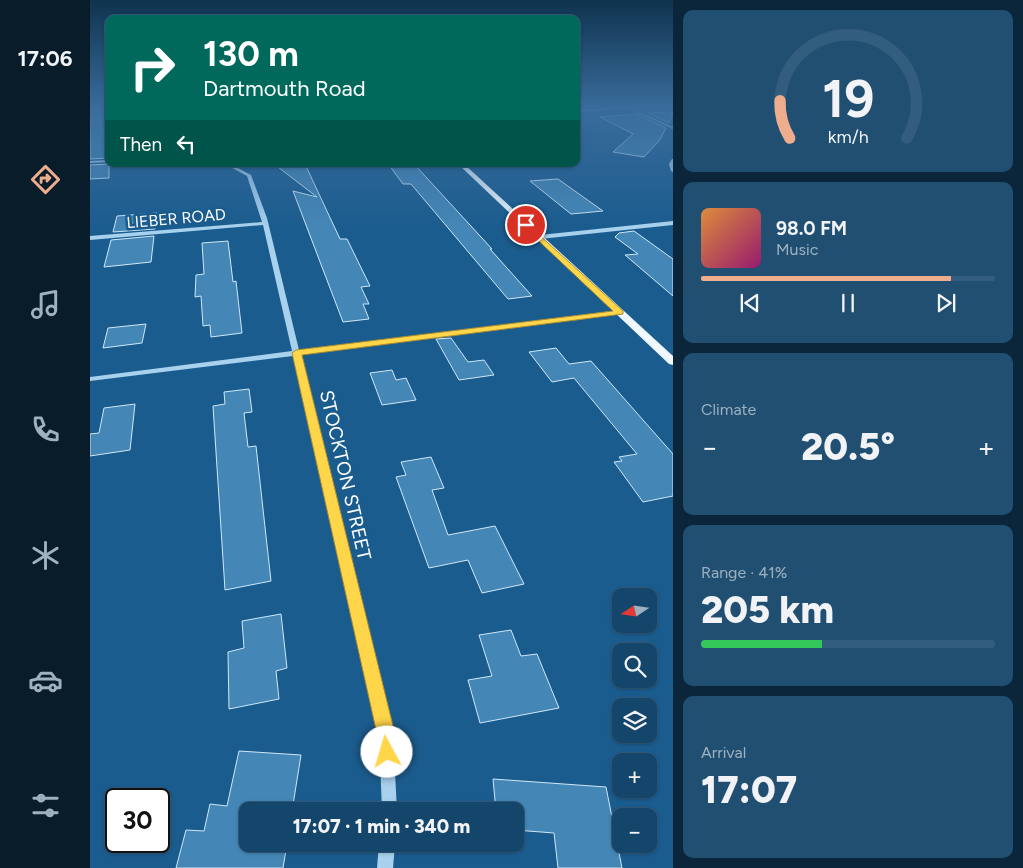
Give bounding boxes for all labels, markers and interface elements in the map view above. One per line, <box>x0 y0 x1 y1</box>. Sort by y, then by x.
text: 130 m <box>203 33 299 75</box>
icon: right <box>120 35 185 100</box>
text: 17:06 <box>17 45 73 72</box>
text: 19 <box>822 68 874 130</box>
text: Dartmouth Road <box>203 75 366 102</box>
text: km/h <box>828 126 868 147</box>
icon: left <box>172 130 200 158</box>
text: Then <box>120 133 162 156</box>
icon: directions <box>28 162 63 197</box>
pin <box>505 204 547 246</box>
street label: LIEBER ROAD <box>126 205 226 232</box>
icon: arrive <box>512 211 540 239</box>
text: 98.0 FM <box>776 217 847 240</box>
text: Music <box>776 240 818 259</box>
icon: music <box>28 287 63 322</box>
icon: previous <box>736 289 764 317</box>
icon: pause <box>834 289 862 317</box>
icon: next <box>932 289 960 317</box>
street label: STOCKTON STREET <box>315 388 376 563</box>
text: Climate <box>701 400 756 419</box>
icon: phone <box>28 412 63 447</box>
text: 20.5° <box>801 424 895 470</box>
text: − <box>701 430 718 464</box>
text: + <box>978 430 995 464</box>
icon: climate <box>28 538 63 573</box>
text: Range · 41% <box>701 563 787 582</box>
text: 205 km <box>701 587 834 633</box>
north arrow <box>612 588 658 632</box>
map controls <box>612 588 657 853</box>
button: search <box>612 643 657 688</box>
icon: car <box>28 663 63 698</box>
button: layers <box>612 698 657 743</box>
position arrow <box>360 725 412 777</box>
text: Arrival <box>701 743 746 762</box>
button: + <box>612 753 657 798</box>
text: 17:07 <box>701 767 797 813</box>
icon: filters <box>28 788 63 823</box>
speed limit sign: 30 <box>105 788 170 853</box>
button: − <box>612 808 657 853</box>
text: 17:07 · 1 min · 340 m <box>293 815 470 838</box>

